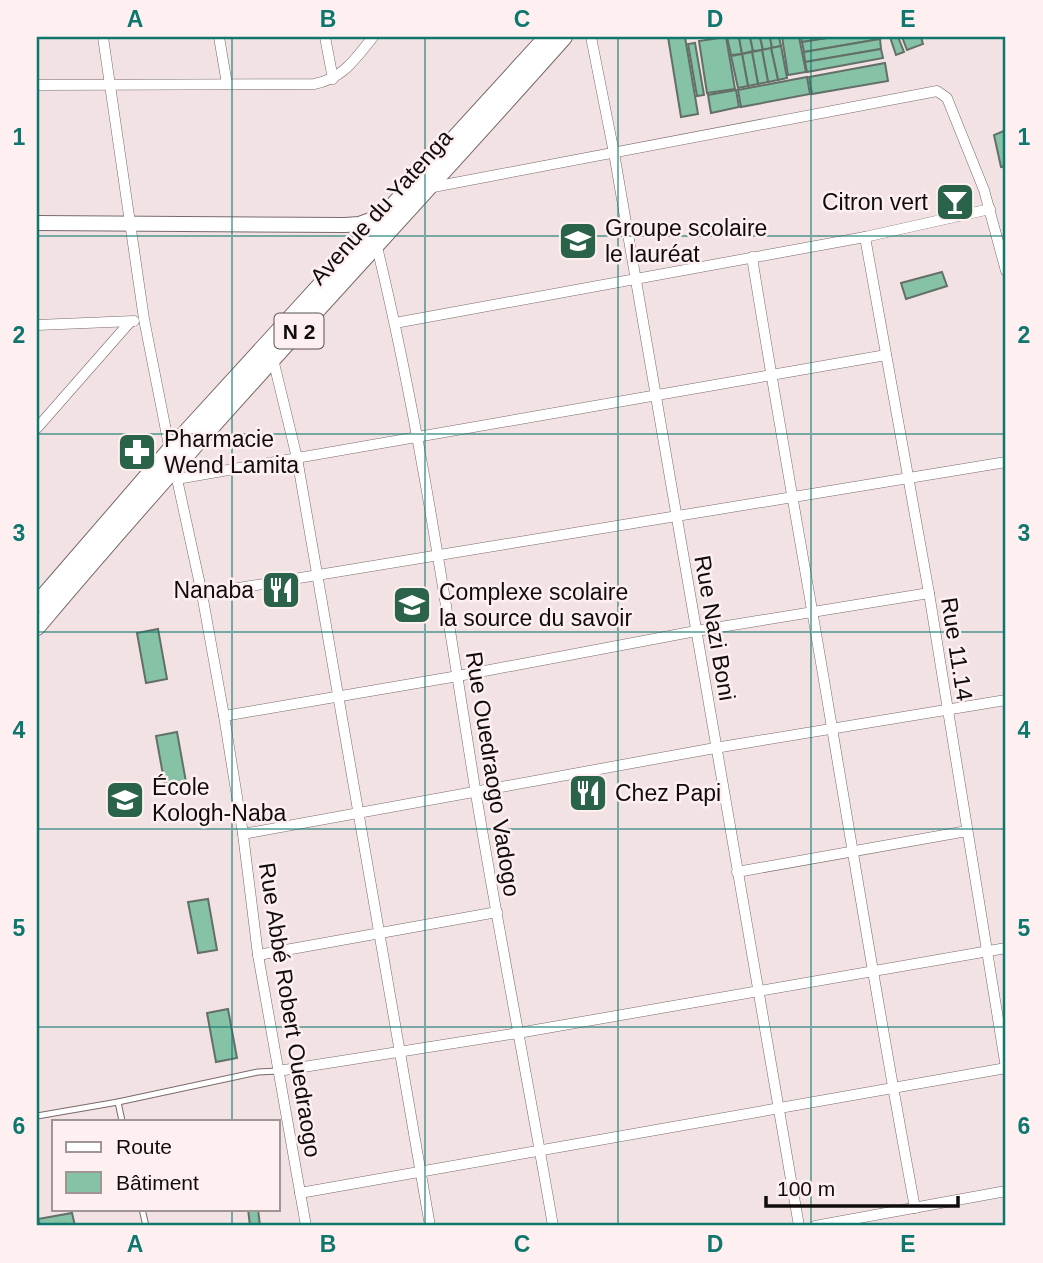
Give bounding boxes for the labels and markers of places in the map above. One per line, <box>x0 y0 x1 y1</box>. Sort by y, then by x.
bar icon: Citron vert <box>934 181 976 223</box>
place label: Citron vert <box>822 189 929 215</box>
place label: Groupe scolaire le lauréat <box>605 215 767 267</box>
school or university icon: Groupe scolaire le lauréat <box>557 220 599 262</box>
place label: Pharmacie Wend Lamita <box>164 426 299 478</box>
pharmacy icon: Pharmacie Wend Lamita <box>116 431 158 473</box>
restaurant icon: Nanaba <box>260 569 302 611</box>
place label: Nanaba <box>173 577 254 603</box>
place label: Complexe scolaire la source du savoir <box>439 579 632 631</box>
school or university icon: Complexe scolaire la source du savoir <box>391 584 433 626</box>
restaurant icon: Chez Papi <box>567 772 609 814</box>
place label: École Kologh-Naba <box>152 774 286 826</box>
school or university icon: École Kologh-Naba <box>104 779 146 821</box>
place label: Chez Papi <box>615 780 721 806</box>

